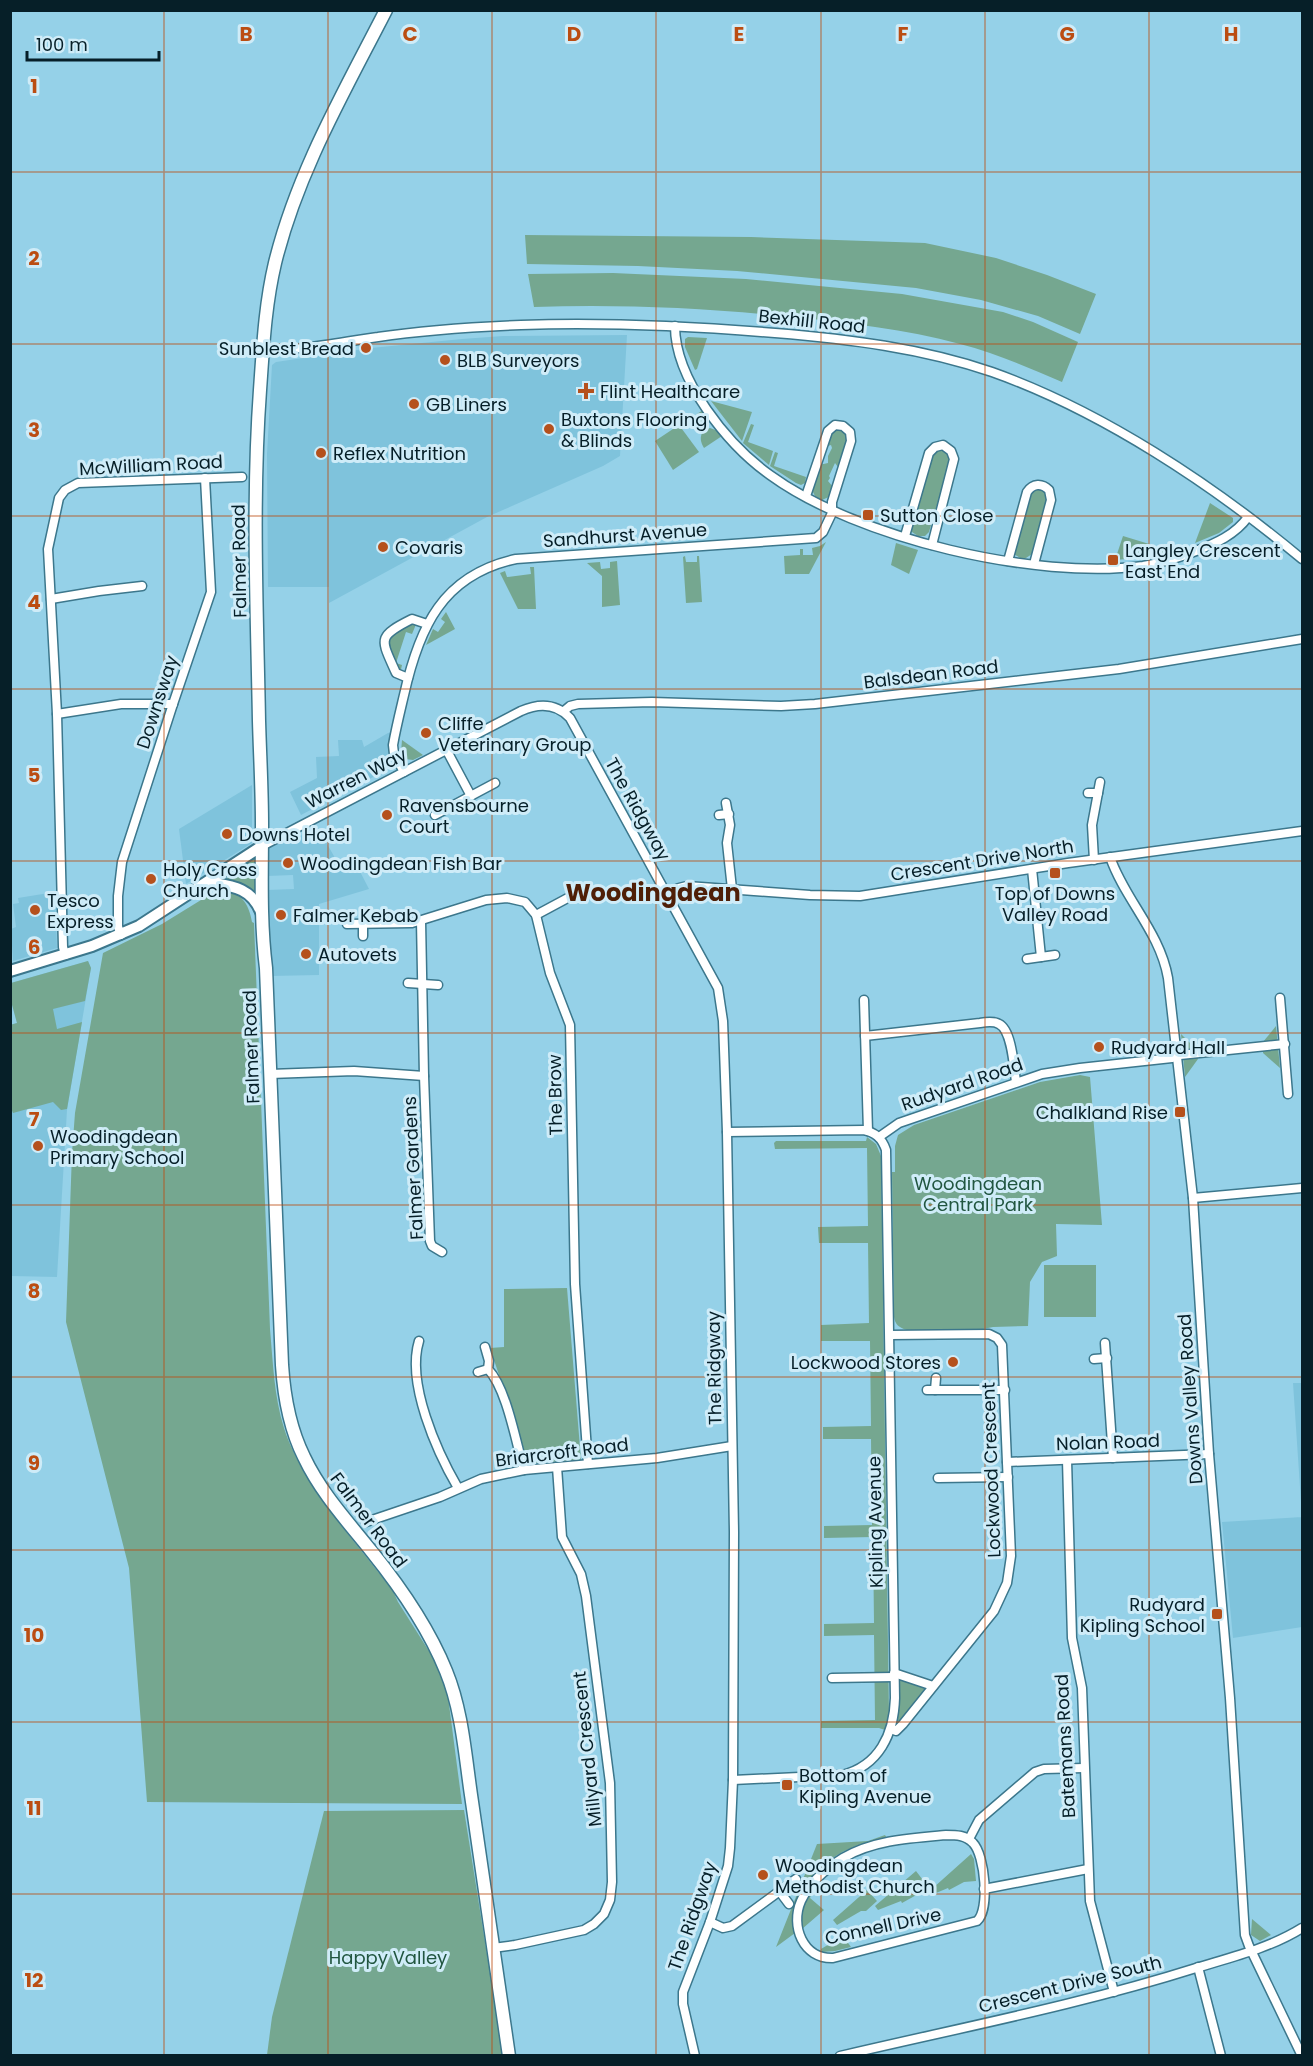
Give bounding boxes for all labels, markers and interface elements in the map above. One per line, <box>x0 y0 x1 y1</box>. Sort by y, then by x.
text: B <box>239 20 253 48</box>
text: C <box>402 20 418 48</box>
text: D <box>567 20 581 48</box>
text: E <box>734 20 744 48</box>
text: F <box>898 20 909 48</box>
text: G <box>1059 20 1075 48</box>
text: H <box>1224 20 1238 48</box>
scale bar <box>27 24 159 62</box>
text: 100 m <box>36 32 88 57</box>
text: 1 <box>30 72 38 100</box>
text: 2 <box>28 244 40 272</box>
street label: Bexhill Road <box>757 303 867 339</box>
place label: Sunblest Bread <box>219 336 354 361</box>
marker: Sunblest Bread <box>359 341 373 355</box>
place label: BLB Surveyors <box>457 348 579 373</box>
marker: BLB Surveyors <box>438 353 452 367</box>
place label: Flint Healthcare <box>600 379 740 404</box>
marker: Flint Healthcare <box>577 382 595 400</box>
place label: GB Liners <box>426 392 507 417</box>
marker: GB Liners <box>407 397 421 411</box>
place label: Buxtons Flooring & Blinds <box>561 407 707 453</box>
text: 3 <box>28 416 40 444</box>
marker: Buxtons Flooring & Blinds <box>542 422 556 436</box>
place label: Reflex Nutrition <box>333 441 466 466</box>
marker: Reflex Nutrition <box>314 446 328 460</box>
street label: McWilliam Road <box>78 449 224 481</box>
place label: Sutton Close <box>880 503 993 528</box>
street label: Falmer Road <box>226 504 252 618</box>
marker: Sutton Close <box>861 508 875 522</box>
street label: Sandhurst Avenue <box>542 517 708 553</box>
place label: Covaris <box>395 535 463 560</box>
place label: Langley Crescent East End <box>1125 538 1280 584</box>
marker: Covaris <box>376 540 390 554</box>
marker: Langley Crescent East End <box>1106 553 1120 567</box>
text: 4 <box>27 588 41 616</box>
street label: Downsway <box>130 652 184 752</box>
street label: Balsdean Road <box>862 653 1000 695</box>
place label: Cliffe Veterinary Group <box>438 711 591 757</box>
marker: Cliffe Veterinary Group <box>419 726 433 740</box>
street label: Warren Way <box>301 742 411 814</box>
street label: The Ridgway <box>599 753 677 865</box>
text: 5 <box>28 761 41 789</box>
place label: Ravensbourne Court <box>399 793 529 839</box>
marker: Ravensbourne Court <box>380 808 394 822</box>
place label: Downs Hotel <box>239 822 350 847</box>
marker: Downs Hotel <box>220 827 234 841</box>
street label: Crescent Drive North <box>889 833 1075 887</box>
place label: Woodingdean Fish Bar <box>300 851 502 876</box>
marker: Woodingdean Fish Bar <box>281 856 295 870</box>
place label: Holy Cross Church <box>163 857 257 903</box>
marker: Top of Downs Valley Road <box>1048 866 1062 880</box>
marker: Holy Cross Church <box>144 872 158 886</box>
district label: Woodingdean <box>565 876 741 909</box>
place label: Top of Downs Valley Road <box>995 881 1115 927</box>
place label: Tesco Express <box>47 888 114 934</box>
marker: Tesco Express <box>28 903 42 917</box>
place label: Falmer Kebab <box>293 903 418 928</box>
marker: Falmer Kebab <box>274 908 288 922</box>
text: 6 <box>28 933 40 961</box>
place label: Autovets <box>318 942 397 967</box>
marker: Autovets <box>299 947 313 961</box>
street label: Falmer Road <box>237 990 265 1104</box>
place label: Rudyard Hall <box>1111 1035 1225 1060</box>
marker: Rudyard Hall <box>1092 1040 1106 1054</box>
street label: Rudyard Road <box>898 1051 1026 1117</box>
street label: The Brow <box>542 1054 568 1136</box>
street label: Falmer Gardens <box>397 1095 429 1241</box>
place label: Chalkland Rise <box>1036 1100 1168 1125</box>
text: 7 <box>29 1105 40 1133</box>
marker: Chalkland Rise <box>1173 1105 1187 1119</box>
place label: Woodingdean Primary School <box>50 1124 184 1170</box>
marker: Woodingdean Primary School <box>31 1139 45 1153</box>
park label: Woodingdean Central Park <box>914 1171 1042 1217</box>
text: 8 <box>28 1277 40 1305</box>
street label: The Ridgway <box>701 1311 727 1425</box>
street label: Downs Valley Road <box>1172 1313 1208 1485</box>
place label: Lockwood Stores <box>791 1350 941 1375</box>
marker: Lockwood Stores <box>946 1355 960 1369</box>
street label: Lockwood Crescent <box>975 1382 1007 1558</box>
street label: Nolan Road <box>1056 1428 1160 1456</box>
street label: Briarcroft Road <box>494 1431 630 1473</box>
text: 9 <box>28 1449 40 1477</box>
street label: Kipling Avenue <box>861 1456 889 1588</box>
street label: Falmer Road <box>325 1467 413 1573</box>
place label: Rudyard Kipling School <box>1080 1592 1205 1638</box>
marker: Rudyard Kipling School <box>1210 1607 1224 1621</box>
text: 10 <box>24 1621 44 1649</box>
street label: Millyard Crescent <box>566 1670 608 1828</box>
street label: Batemans Road <box>1049 1673 1081 1819</box>
place label: Bottom of Kipling Avenue <box>799 1763 931 1809</box>
marker: Bottom of Kipling Avenue <box>780 1778 794 1792</box>
text: 11 <box>26 1794 42 1822</box>
place label: Woodingdean Methodist Church <box>775 1853 935 1899</box>
street label: The Ridgway <box>662 1858 722 1974</box>
marker: Woodingdean Methodist Church <box>756 1868 770 1882</box>
street label: Connell Drive <box>822 1901 944 1951</box>
park label: Happy Valley <box>329 1945 447 1970</box>
street label: Crescent Drive South <box>976 1949 1164 2019</box>
text: 12 <box>25 1966 43 1994</box>

